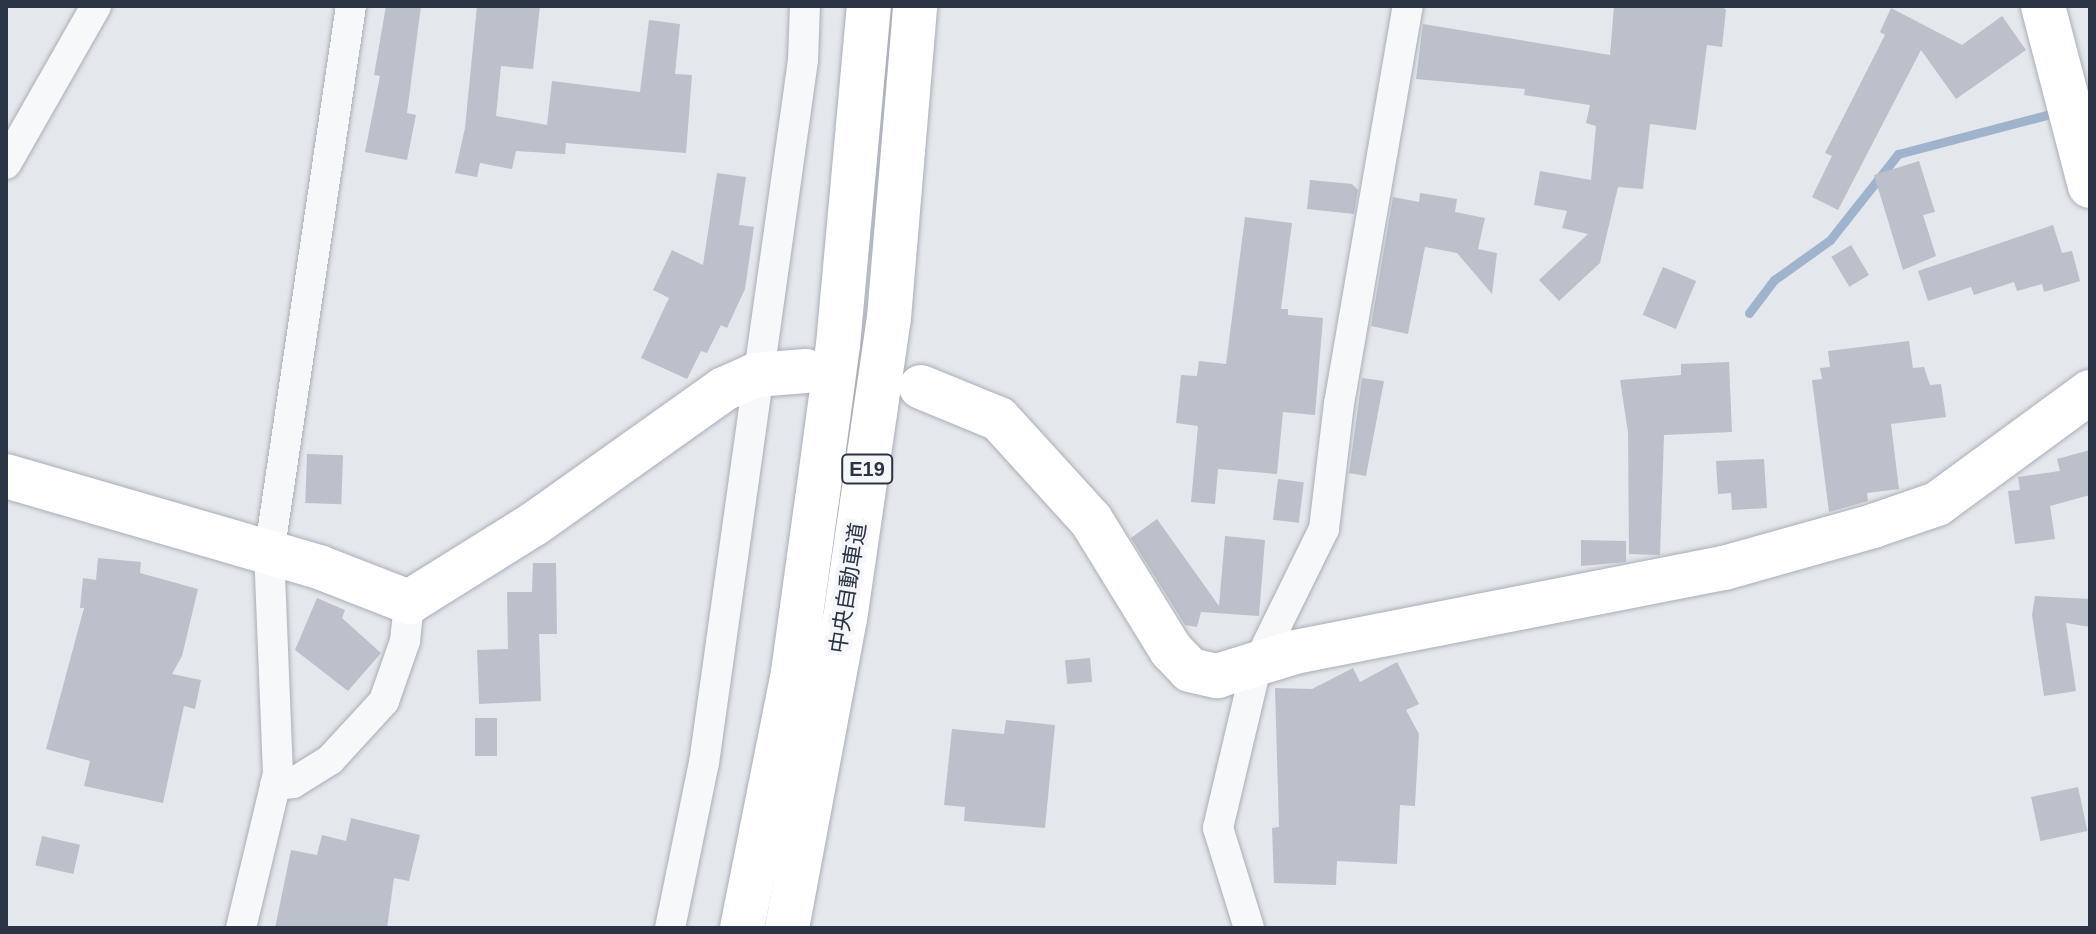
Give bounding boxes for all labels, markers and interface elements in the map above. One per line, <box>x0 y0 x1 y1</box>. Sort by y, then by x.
road number: E19 <box>841 453 893 485</box>
street label: 中央自動車道 <box>825 521 871 655</box>

